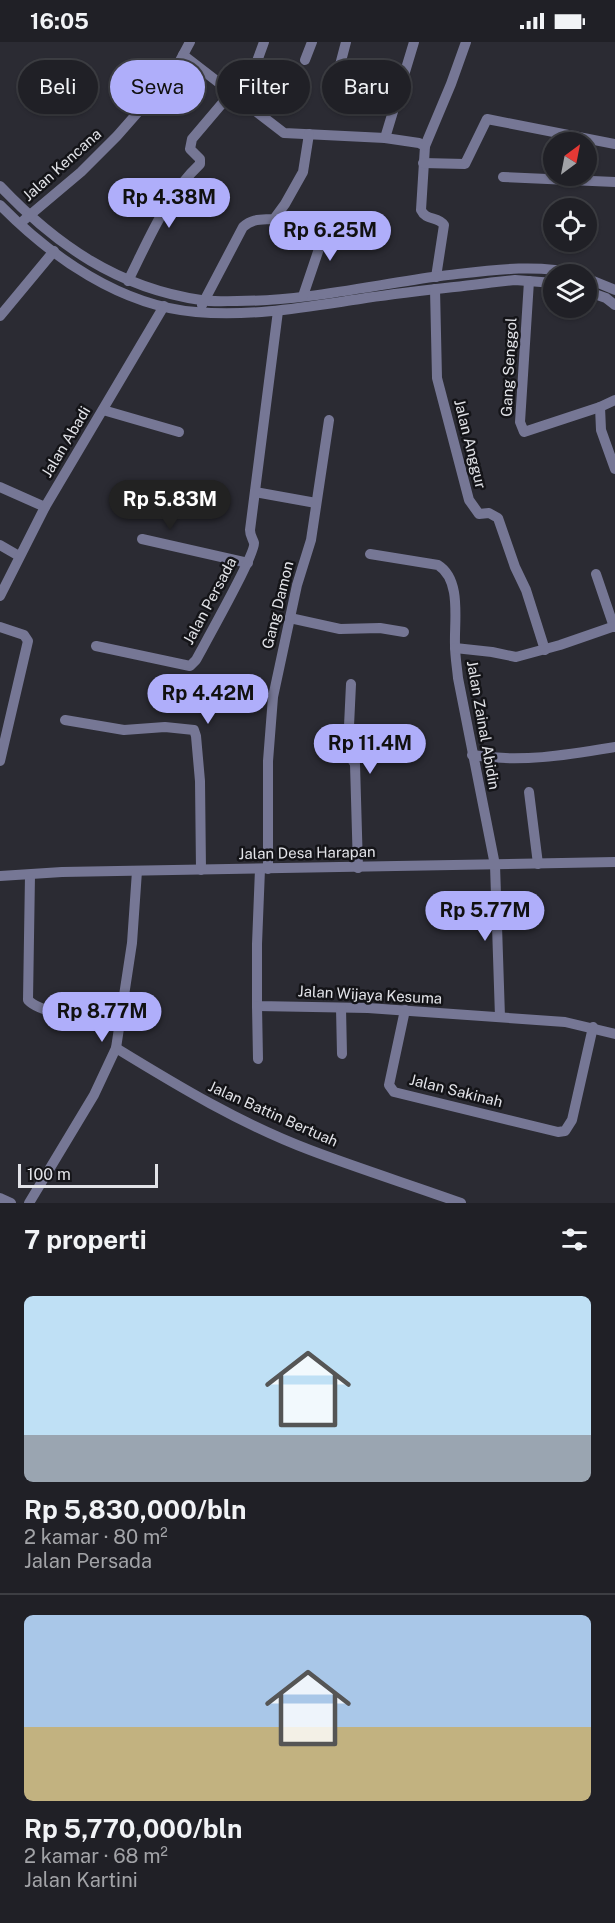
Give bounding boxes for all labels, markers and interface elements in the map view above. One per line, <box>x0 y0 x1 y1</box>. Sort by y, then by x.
text: 16:05 <box>30 8 89 34</box>
chip: Beli <box>18 60 98 114</box>
chip: Sewa <box>110 60 205 114</box>
chip: Filter <box>217 60 310 114</box>
chip: Baru <box>322 60 411 114</box>
street label: Jalan Kencana <box>19 125 104 204</box>
north arrow <box>543 132 597 186</box>
map controls <box>543 132 597 318</box>
pin: Rp 4.38M <box>107 178 231 229</box>
text: Rp 4.38M <box>122 185 216 209</box>
button: locate <box>543 198 597 252</box>
pin: Rp 6.25M <box>268 211 392 262</box>
text: Rp 6.25M <box>283 218 377 242</box>
button: layers <box>543 264 597 318</box>
street label: Gang Senggol <box>497 317 520 417</box>
street label: Jalan Anggur <box>451 397 490 490</box>
street label: Jalan Abadi <box>38 403 93 480</box>
pin: Rp 5.83M <box>108 480 232 531</box>
text: Rp 5.83M <box>123 487 217 511</box>
street label: Jalan Persada <box>180 554 240 647</box>
street label: Gang Damon <box>258 559 297 650</box>
street label: Jalan Zainal Abidin <box>464 659 503 791</box>
pin: Rp 4.42M <box>146 674 270 725</box>
text: Rp 4.42M <box>161 681 255 705</box>
pin: Rp 11.4M <box>308 724 432 775</box>
text: Rp 11.4M <box>328 731 412 755</box>
street label: Jalan Desa Harapan <box>238 843 376 862</box>
pin: Rp 5.77M <box>423 891 547 942</box>
text: Rp 5.77M <box>439 898 531 922</box>
street label: Jalan Wijaya Kesuma <box>297 982 443 1007</box>
pin: Rp 8.77M <box>40 992 164 1043</box>
text: Rp 8.77M <box>56 999 148 1023</box>
street label: Jalan Sakinah <box>408 1071 504 1110</box>
street label: Jalan Battin Bertuah <box>206 1077 341 1150</box>
scale bar <box>18 1161 158 1188</box>
text: 100 m <box>27 1165 71 1184</box>
icon: filters <box>558 1223 591 1256</box>
text: 7 properti <box>24 1224 147 1255</box>
icon: home <box>254 1335 362 1443</box>
text: Rp 5,830,000/bln <box>24 1494 247 1525</box>
text: 2 kamar · 80 m² <box>24 1525 168 1549</box>
text: Jalan Persada <box>24 1549 152 1573</box>
icon: home <box>254 1654 362 1762</box>
text: Rp 5,770,000/bln <box>24 1813 242 1844</box>
text: 2 kamar · 68 m² <box>24 1844 168 1868</box>
text: Jalan Kartini <box>24 1868 138 1892</box>

